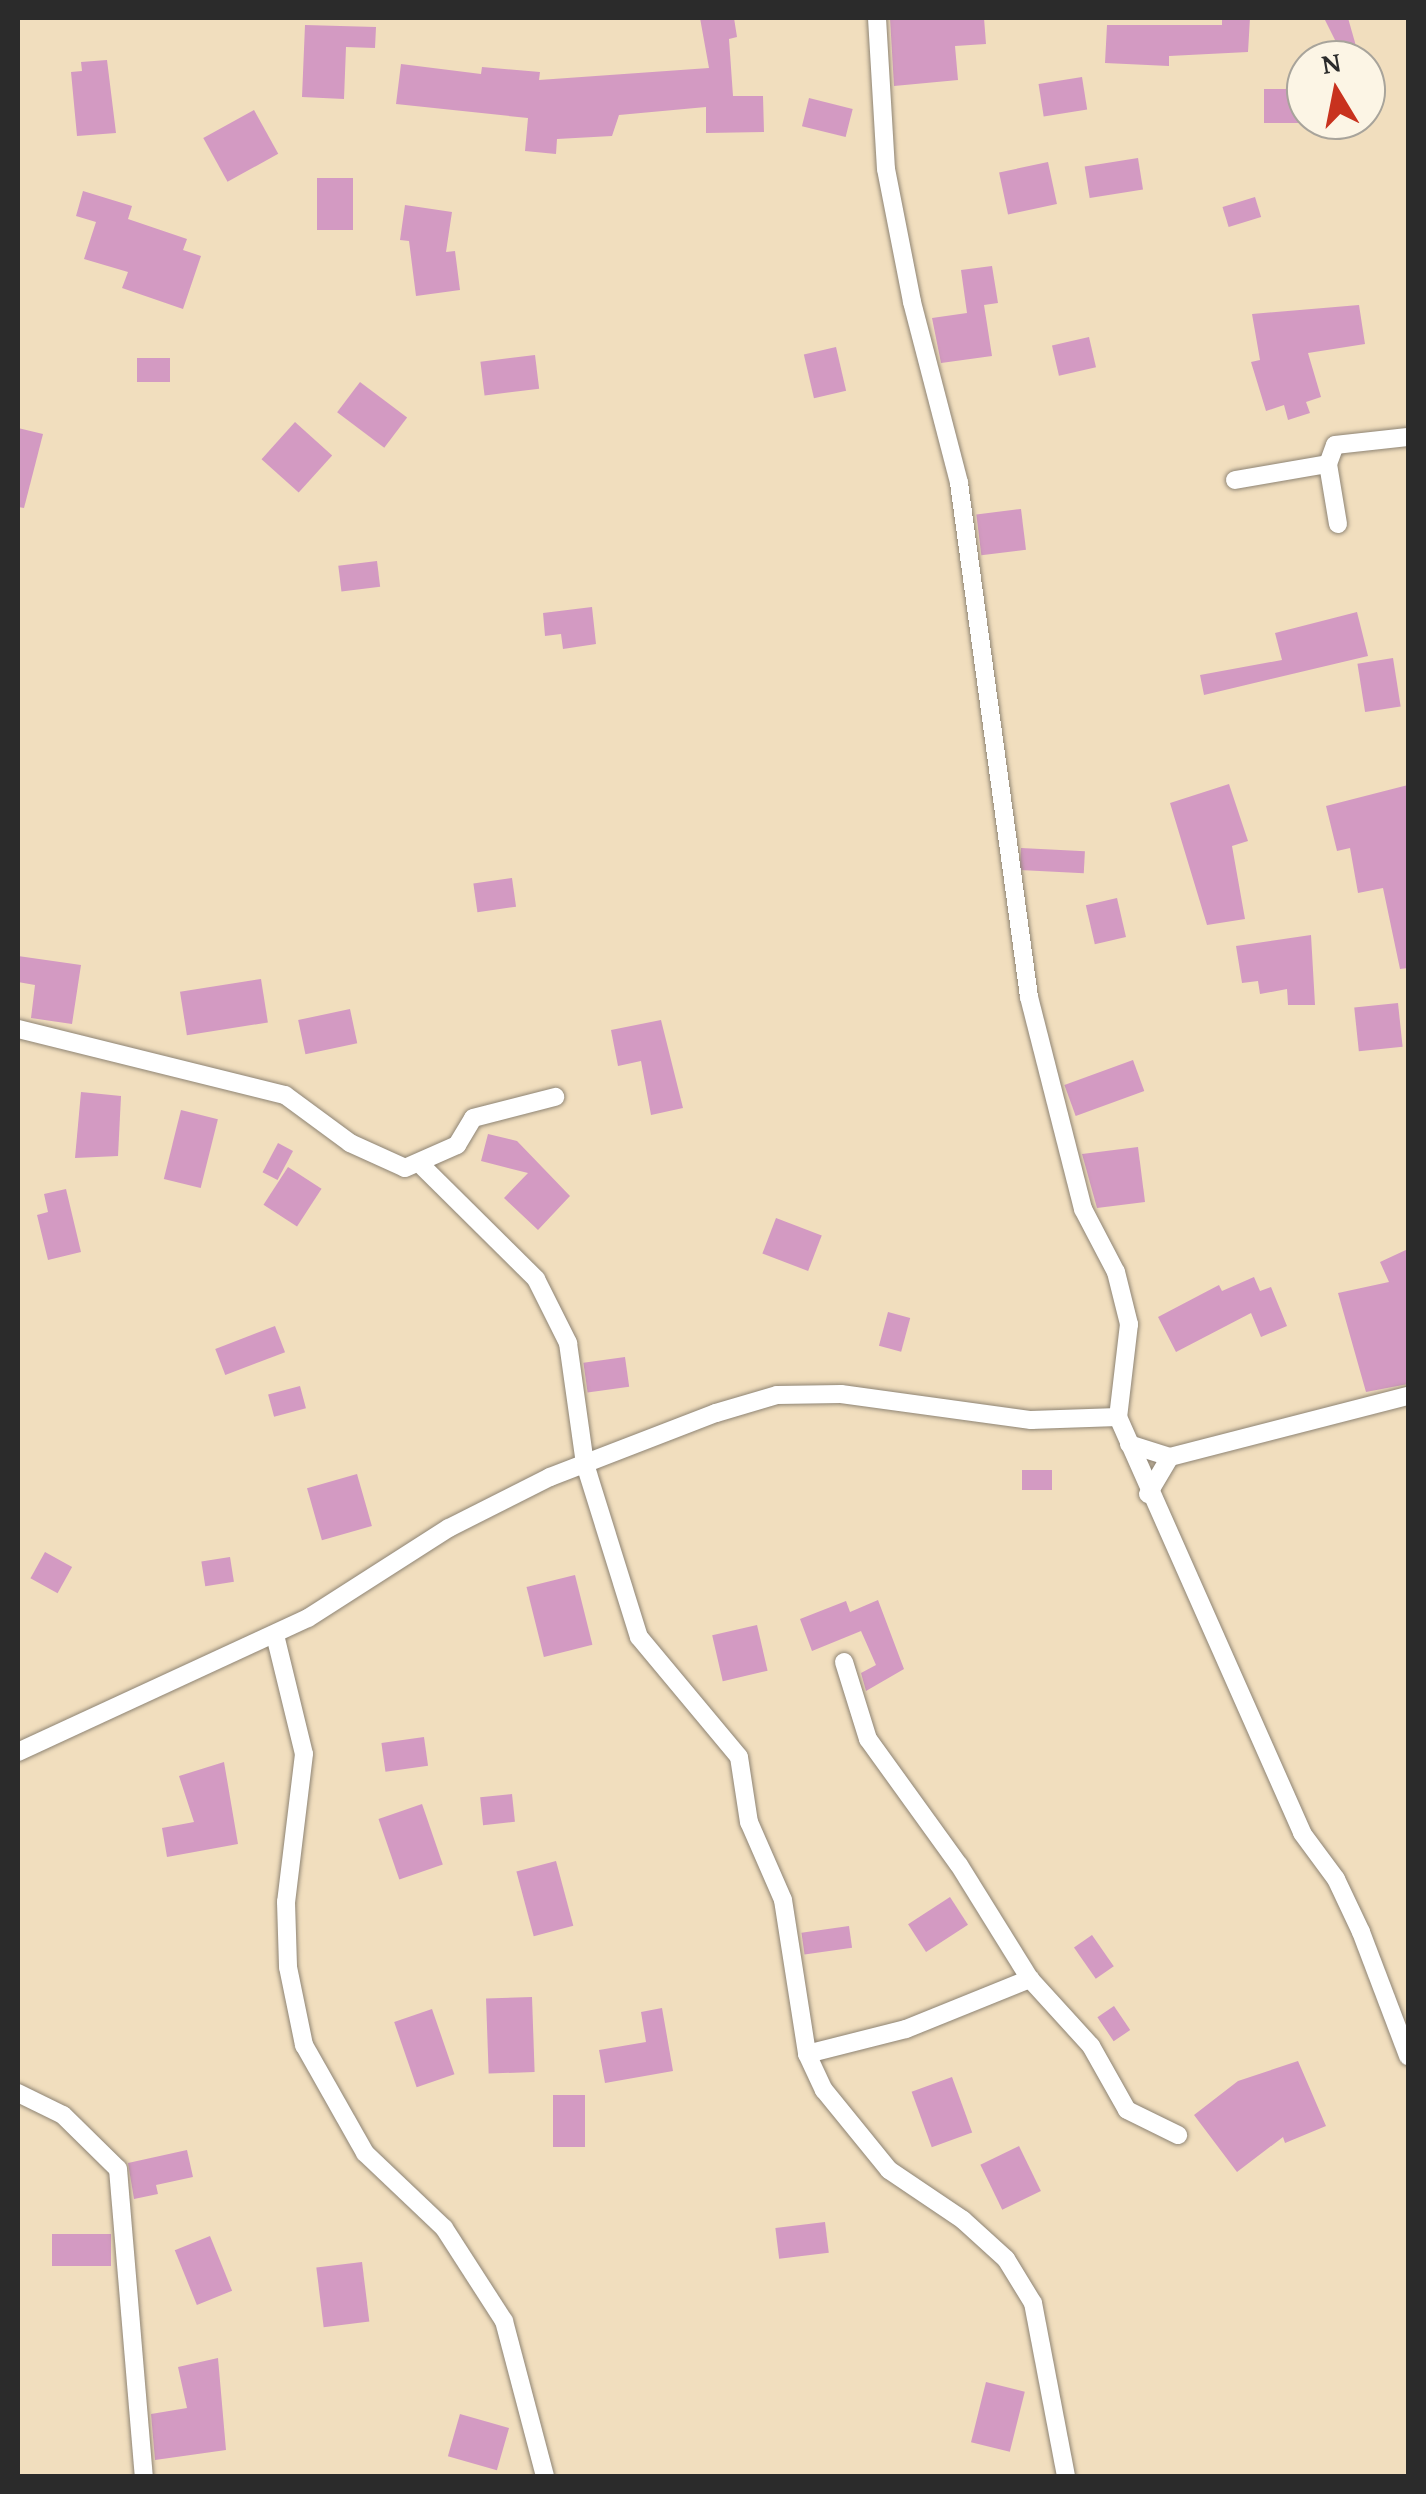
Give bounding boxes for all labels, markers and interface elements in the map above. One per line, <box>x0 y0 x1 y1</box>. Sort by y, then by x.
north arrow <box>1286 40 1386 140</box>
text: N <box>1318 40 1344 84</box>

